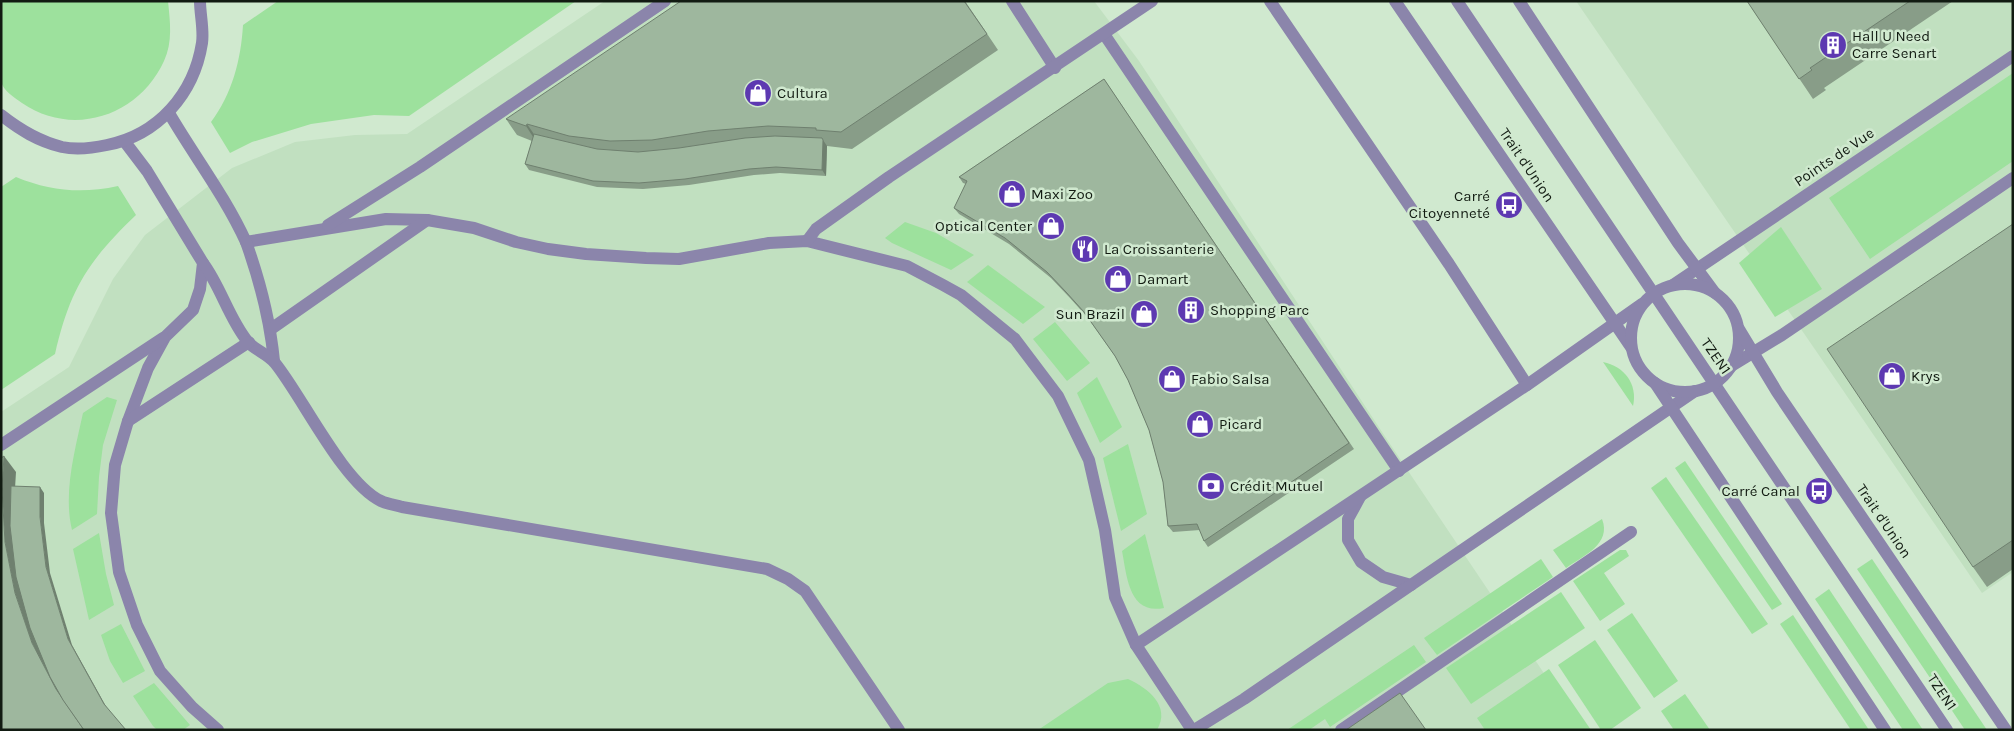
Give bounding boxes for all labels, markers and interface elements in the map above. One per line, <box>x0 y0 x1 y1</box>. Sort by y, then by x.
place label: Hall U Need Carre Senart <box>1852 27 1937 62</box>
building icon: Hall U Need Carre Senart <box>1818 30 1848 60</box>
shop icon: Cultura <box>743 78 773 108</box>
place label: Cultura <box>777 84 828 102</box>
street label: Points de Vue <box>1791 124 1877 190</box>
street label: Trait d'Union <box>1496 125 1558 205</box>
shop icon: Maxi Zoo <box>997 179 1027 209</box>
place label: Maxi Zoo <box>1031 185 1093 203</box>
place label: Carré Citoyenneté <box>1409 187 1490 222</box>
bus stop icon: Carré Citoyenneté <box>1494 190 1524 220</box>
shop icon: Optical Center <box>1036 211 1066 241</box>
place label: Optical Center <box>935 217 1033 235</box>
restaurant icon: La Croissanterie <box>1070 234 1100 264</box>
place label: La Croissanterie <box>1104 240 1214 258</box>
shop icon: Damart <box>1103 264 1133 294</box>
place label: Damart <box>1137 270 1189 288</box>
building icon: Shopping Parc <box>1176 295 1206 325</box>
shop icon: Sun Brazil <box>1129 299 1159 329</box>
place label: Shopping Parc <box>1210 301 1309 319</box>
place label: Sun Brazil <box>1055 305 1125 323</box>
street label: TZEN1 <box>1697 334 1735 378</box>
shop icon: Krys <box>1877 361 1907 391</box>
shop icon: Fabio Salsa <box>1157 364 1187 394</box>
place label: Krys <box>1911 367 1940 385</box>
place label: Fabio Salsa <box>1191 370 1270 388</box>
shop icon: Picard <box>1185 409 1215 439</box>
place label: Picard <box>1219 415 1262 433</box>
bank icon: Crédit Mutuel <box>1196 471 1226 501</box>
bus stop icon: Carré Canal <box>1804 476 1834 506</box>
place label: Crédit Mutuel <box>1230 477 1323 495</box>
street label: Trait d'Union <box>1853 481 1915 561</box>
place label: Carré Canal <box>1721 482 1800 500</box>
street label: TZEN1 <box>1923 670 1961 714</box>

